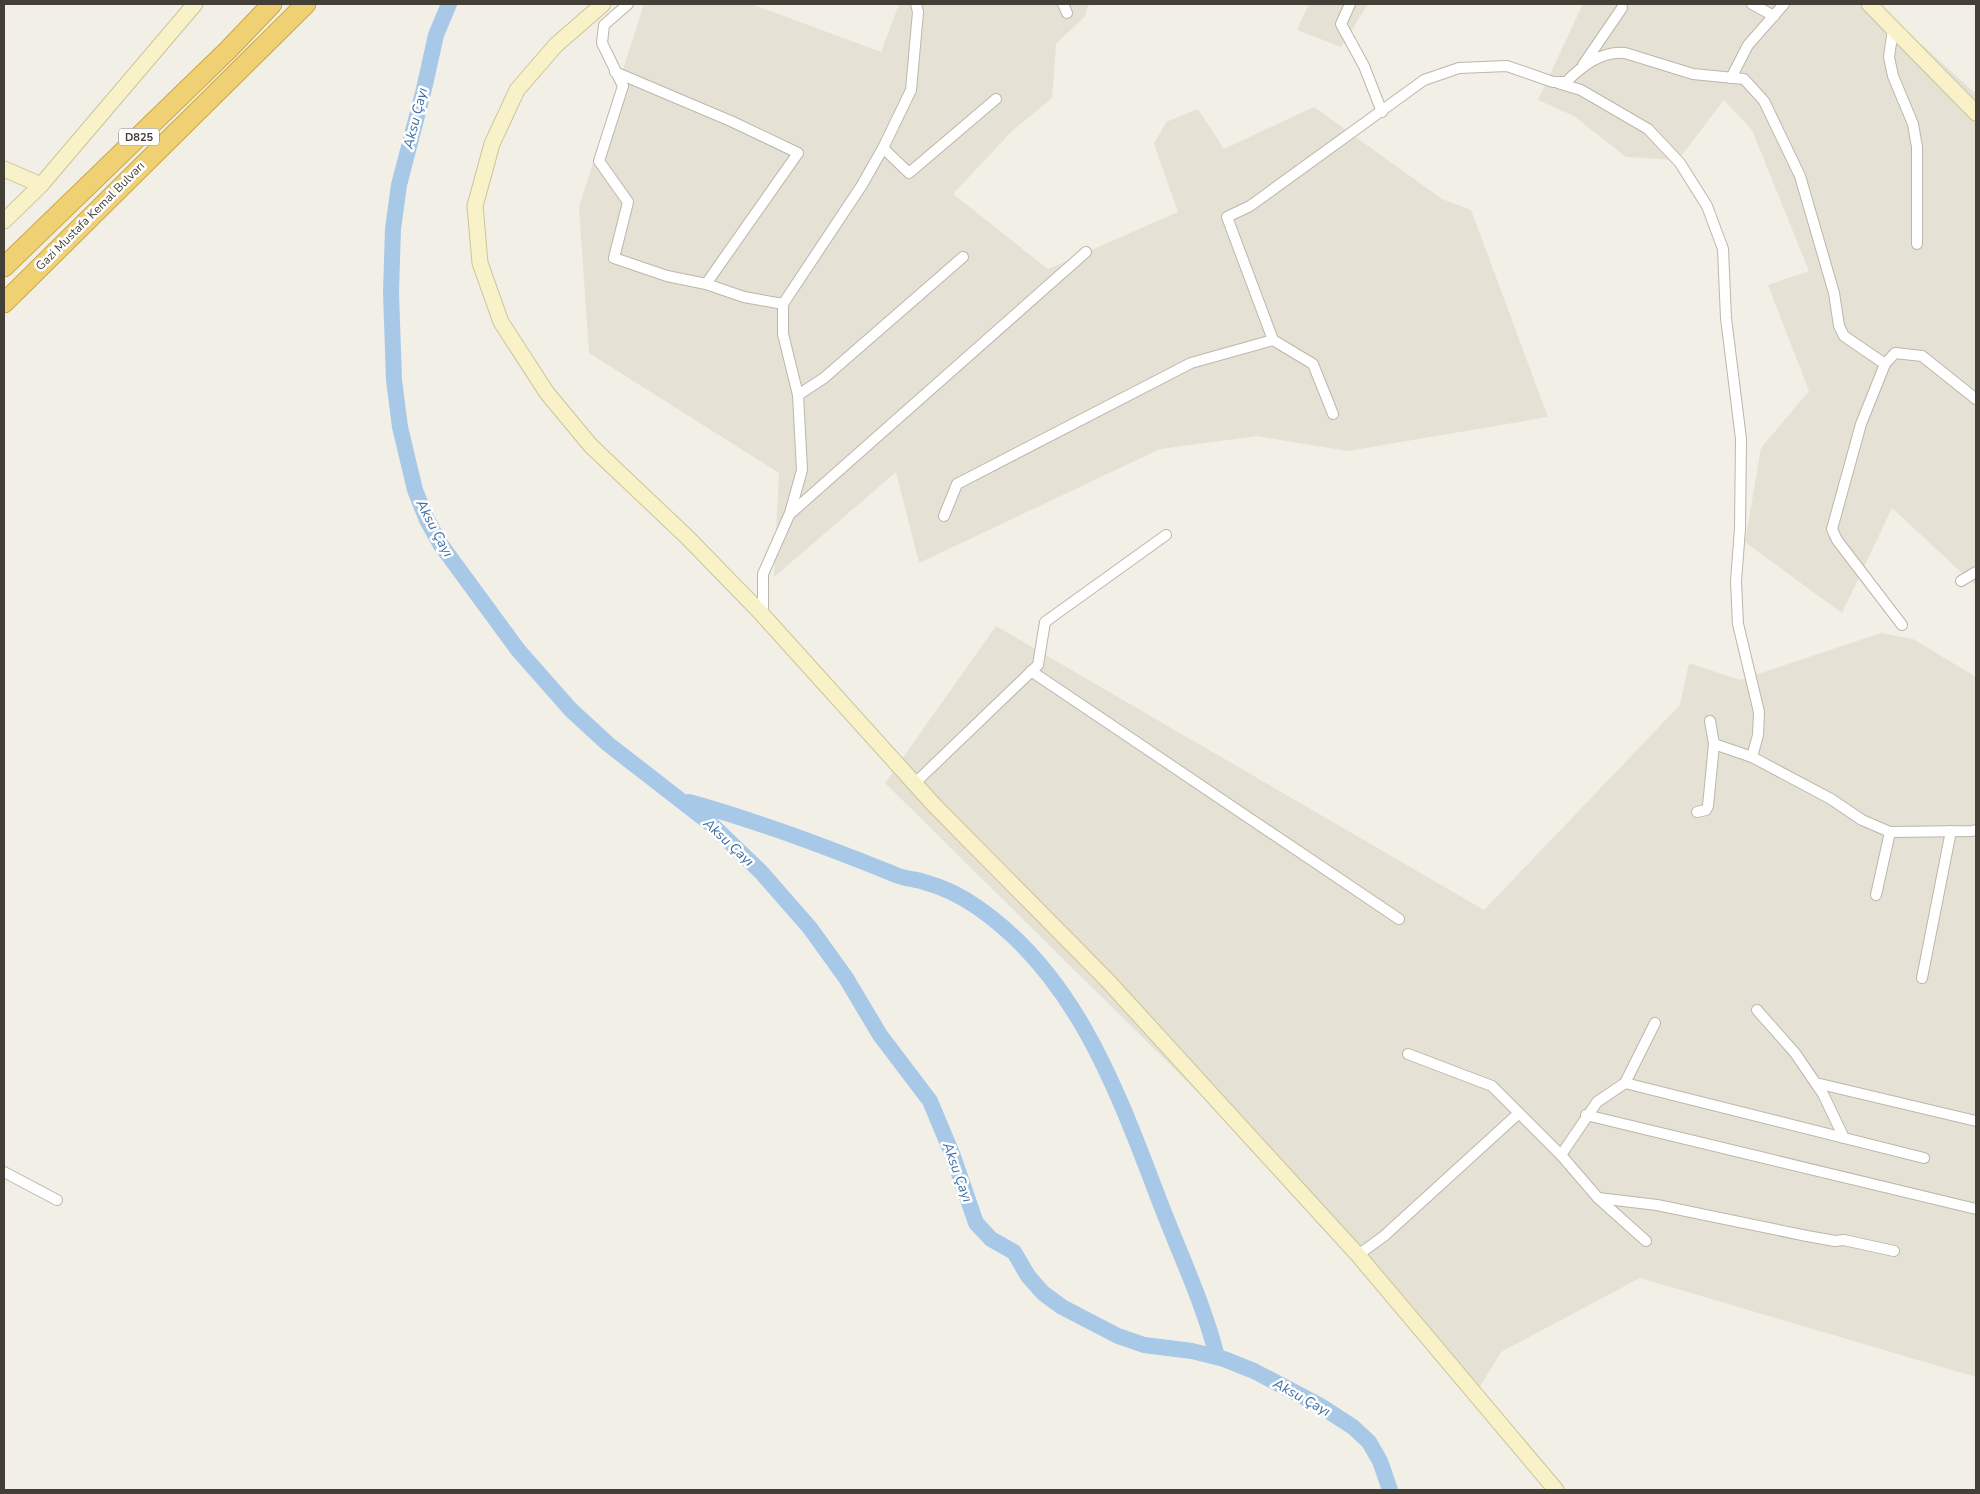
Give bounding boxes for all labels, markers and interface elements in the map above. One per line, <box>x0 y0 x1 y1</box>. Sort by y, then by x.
water label: Aksu Çayı <box>398 86 432 152</box>
road number: D825 <box>119 128 159 146</box>
street label: Gazi Mustafa Kemal Bulvarı <box>32 158 148 274</box>
water label: Aksu Çayı <box>411 495 458 560</box>
water label: Aksu Çayı <box>699 814 758 871</box>
water label: Aksu Çayı <box>938 1139 977 1205</box>
water label: Aksu Çayı <box>1269 1374 1334 1421</box>

